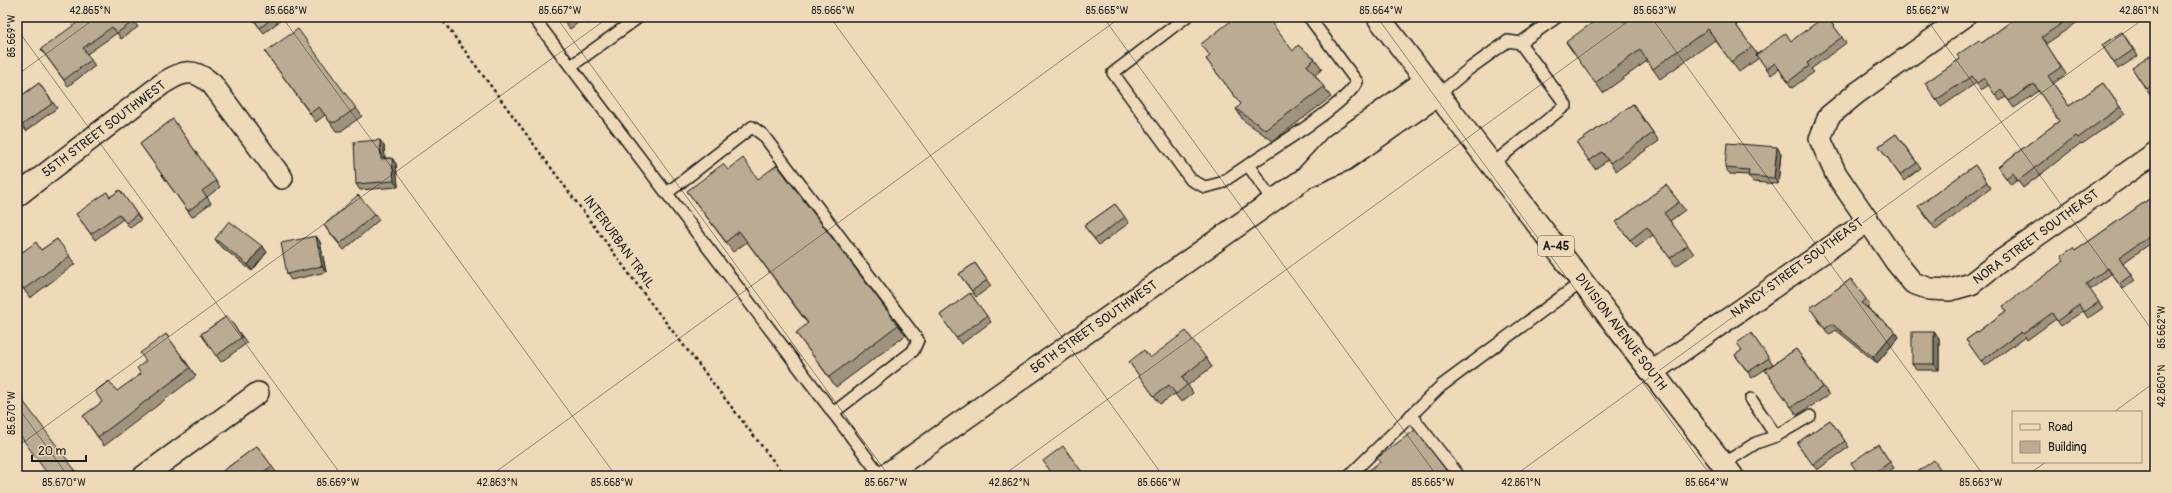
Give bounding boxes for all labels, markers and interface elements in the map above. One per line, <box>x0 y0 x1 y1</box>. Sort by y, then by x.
text: 42.865°N <box>70 5 111 17</box>
text: 85.668°W <box>265 5 308 17</box>
text: 85.667°W <box>539 5 582 17</box>
text: 85.666°W <box>811 5 855 17</box>
text: 85.665°W <box>1086 5 1129 17</box>
text: 85.664°W <box>1359 5 1403 17</box>
text: 85.663°W <box>1634 5 1677 17</box>
text: 85.662°W <box>1907 5 1950 17</box>
text: 42.861°N <box>2119 5 2159 17</box>
text: 85.669°W <box>6 14 18 57</box>
street label: 55TH STREET SOUTHWEST <box>39 77 169 181</box>
street label: NORA STREET SOUTHEAST <box>1970 186 2102 288</box>
street label: INTERURBAN TRAIL <box>580 192 658 292</box>
street label: NANCY STREET SOUTHEAST <box>1728 214 1866 322</box>
road number: A-45 <box>1538 236 1574 256</box>
street label: DIVISION AVENUE SOUTH <box>1572 270 1670 394</box>
street label: 56TH STREET SOUTHWEST <box>1027 277 1161 377</box>
text: 85.662°W <box>2156 305 2168 348</box>
text: 42.860°N <box>2156 365 2168 407</box>
text: 85.670°W <box>6 391 18 435</box>
legend <box>2012 411 2142 463</box>
text: Road <box>2048 420 2073 435</box>
scale bar <box>32 437 86 463</box>
text: Building <box>2048 440 2087 455</box>
text: 20 m <box>38 444 67 459</box>
text: 85.670°W <box>42 477 86 489</box>
text: 85.669°W <box>317 477 360 489</box>
text: 42.863°N <box>476 477 518 489</box>
text: 85.668°W <box>591 477 634 489</box>
text: 85.667°W <box>865 477 908 489</box>
text: 42.862°N <box>988 477 1030 489</box>
text: 85.666°W <box>1137 477 1181 489</box>
text: 85.665°W <box>1412 477 1455 489</box>
text: 42.861°N <box>1501 477 1541 489</box>
text: 85.664°W <box>1685 477 1729 489</box>
text: 85.663°W <box>1960 477 2003 489</box>

